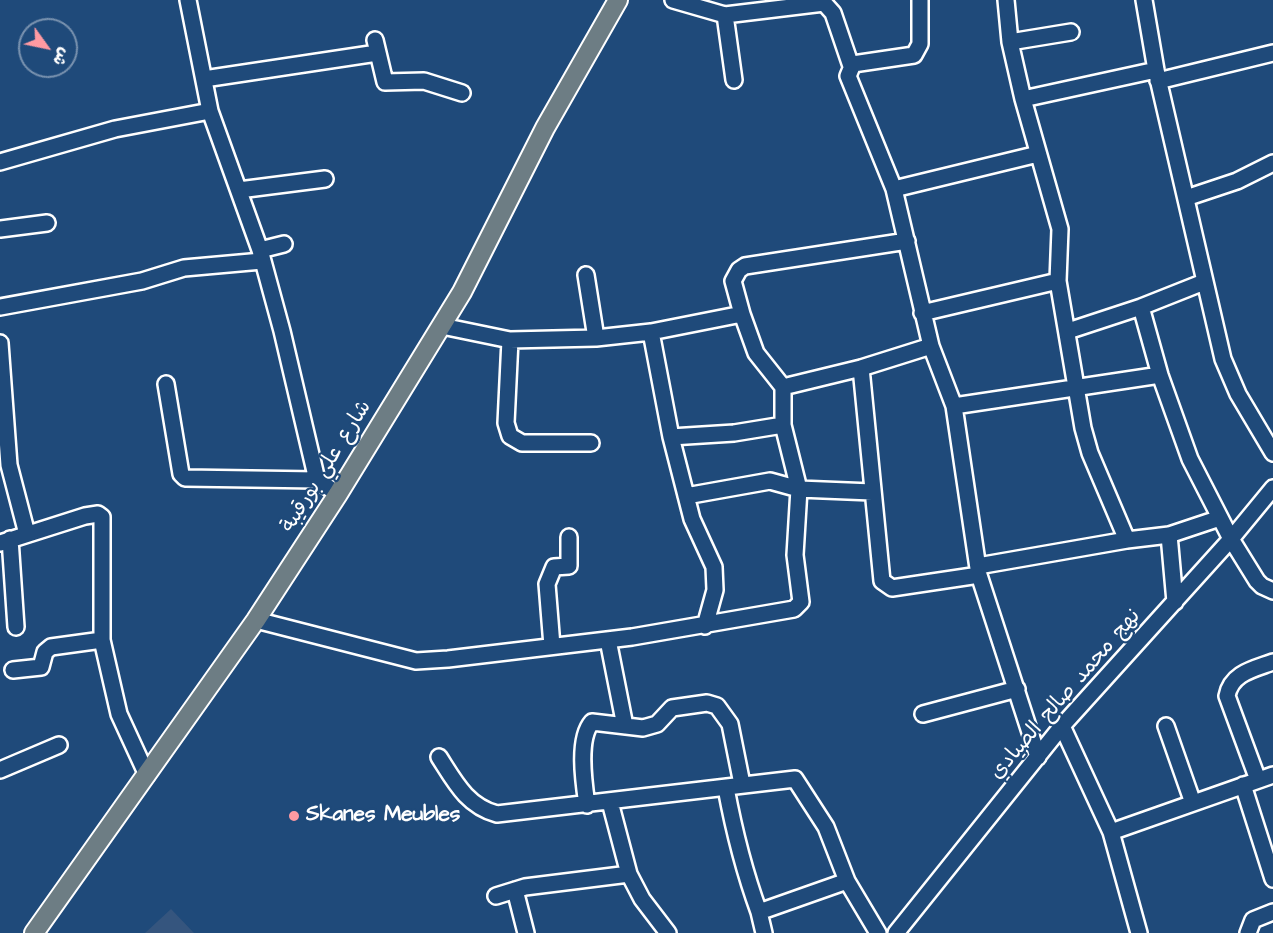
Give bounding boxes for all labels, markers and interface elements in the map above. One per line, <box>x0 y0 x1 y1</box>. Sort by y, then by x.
north arrow <box>18 18 78 78</box>
text: ش <box>47 43 75 70</box>
street label: شارع علي بورقيبة <box>276 396 378 538</box>
street label: نهج محمد صالح الصيادي <box>985 605 1147 785</box>
place label: Skanes Meubles <box>306 803 460 829</box>
marker: Skanes Meubles <box>287 809 301 823</box>

